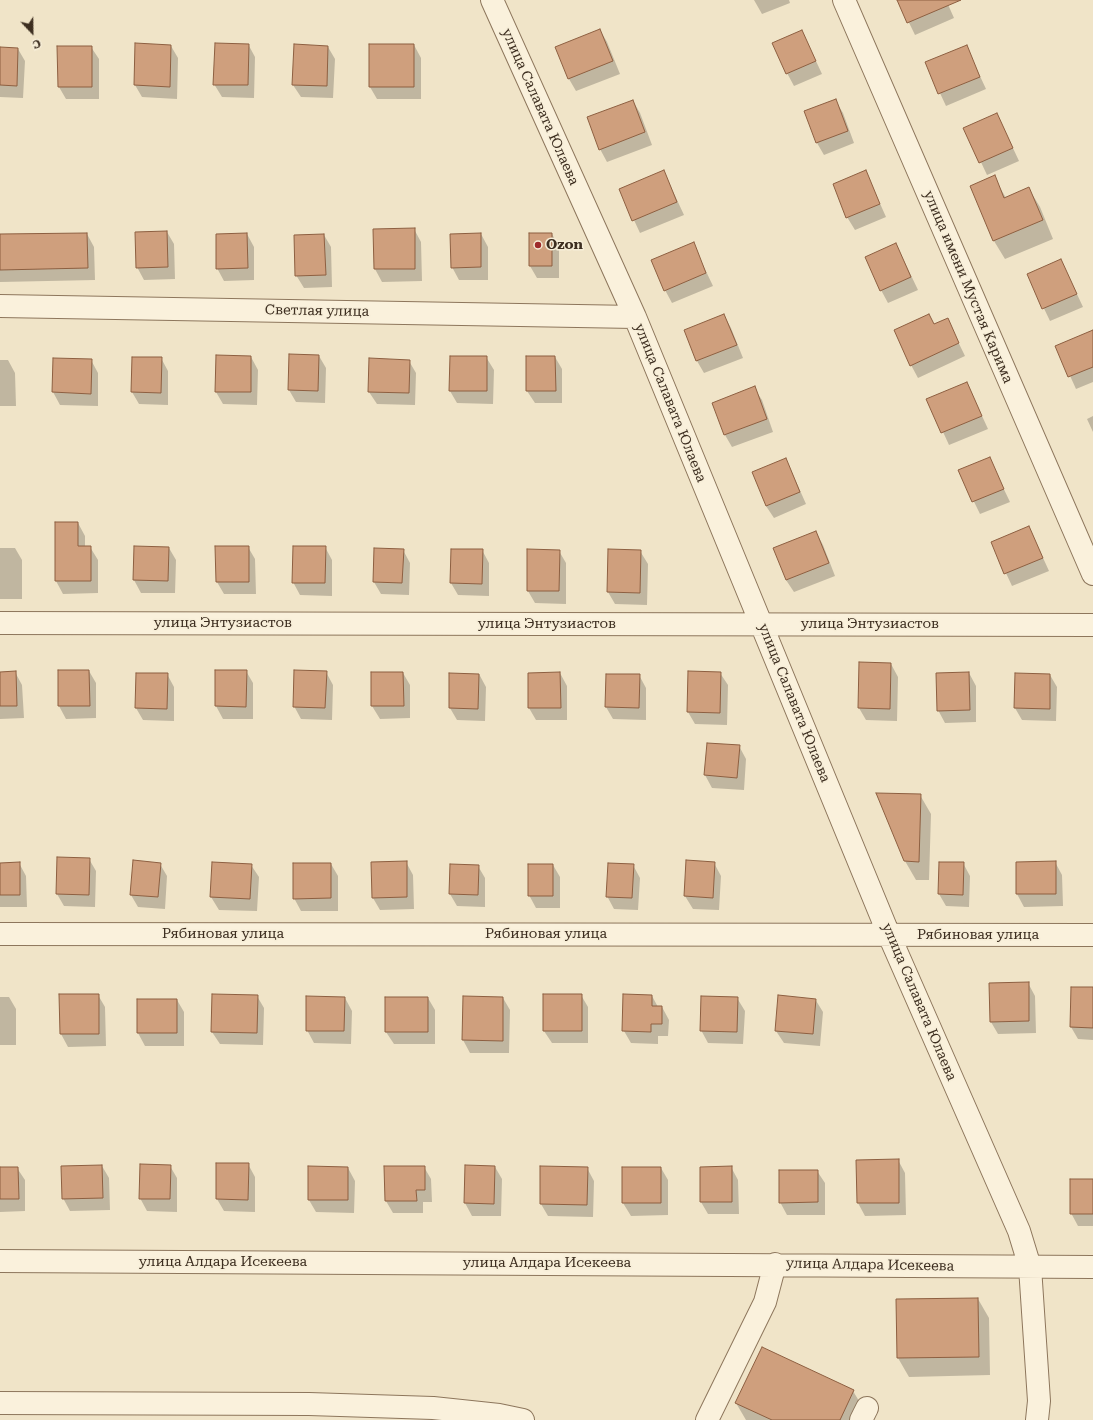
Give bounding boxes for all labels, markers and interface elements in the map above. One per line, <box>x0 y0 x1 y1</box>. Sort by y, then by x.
north arrow <box>12 12 52 52</box>
street label: улица Салавата Юлаева <box>498 26 582 188</box>
text: С <box>31 36 43 51</box>
street label: улица имени Мустая Карима <box>920 188 1016 386</box>
place label: Ozon <box>546 237 583 253</box>
marker: Ozon <box>533 240 543 250</box>
street label: Светлая улица <box>265 302 369 320</box>
street label: улица Салавата Юлаева <box>630 321 710 485</box>
street label: улица Энтузиастов <box>154 615 292 631</box>
street label: улица Энтузиастов <box>478 616 616 632</box>
street label: улица Энтузиастов <box>801 616 939 632</box>
street label: улица Салавата Юлаева <box>754 621 834 785</box>
street label: улица Салавата Юлаева <box>878 921 960 1083</box>
street label: Рябиновая улица <box>162 926 284 942</box>
street label: Рябиновая улица <box>485 926 607 942</box>
street label: Рябиновая улица <box>917 927 1039 943</box>
street label: улица Алдара Исекеева <box>139 1254 307 1270</box>
street label: улица Алдара Исекеева <box>463 1255 631 1271</box>
street label: улица Алдара Исекеева <box>786 1255 954 1275</box>

